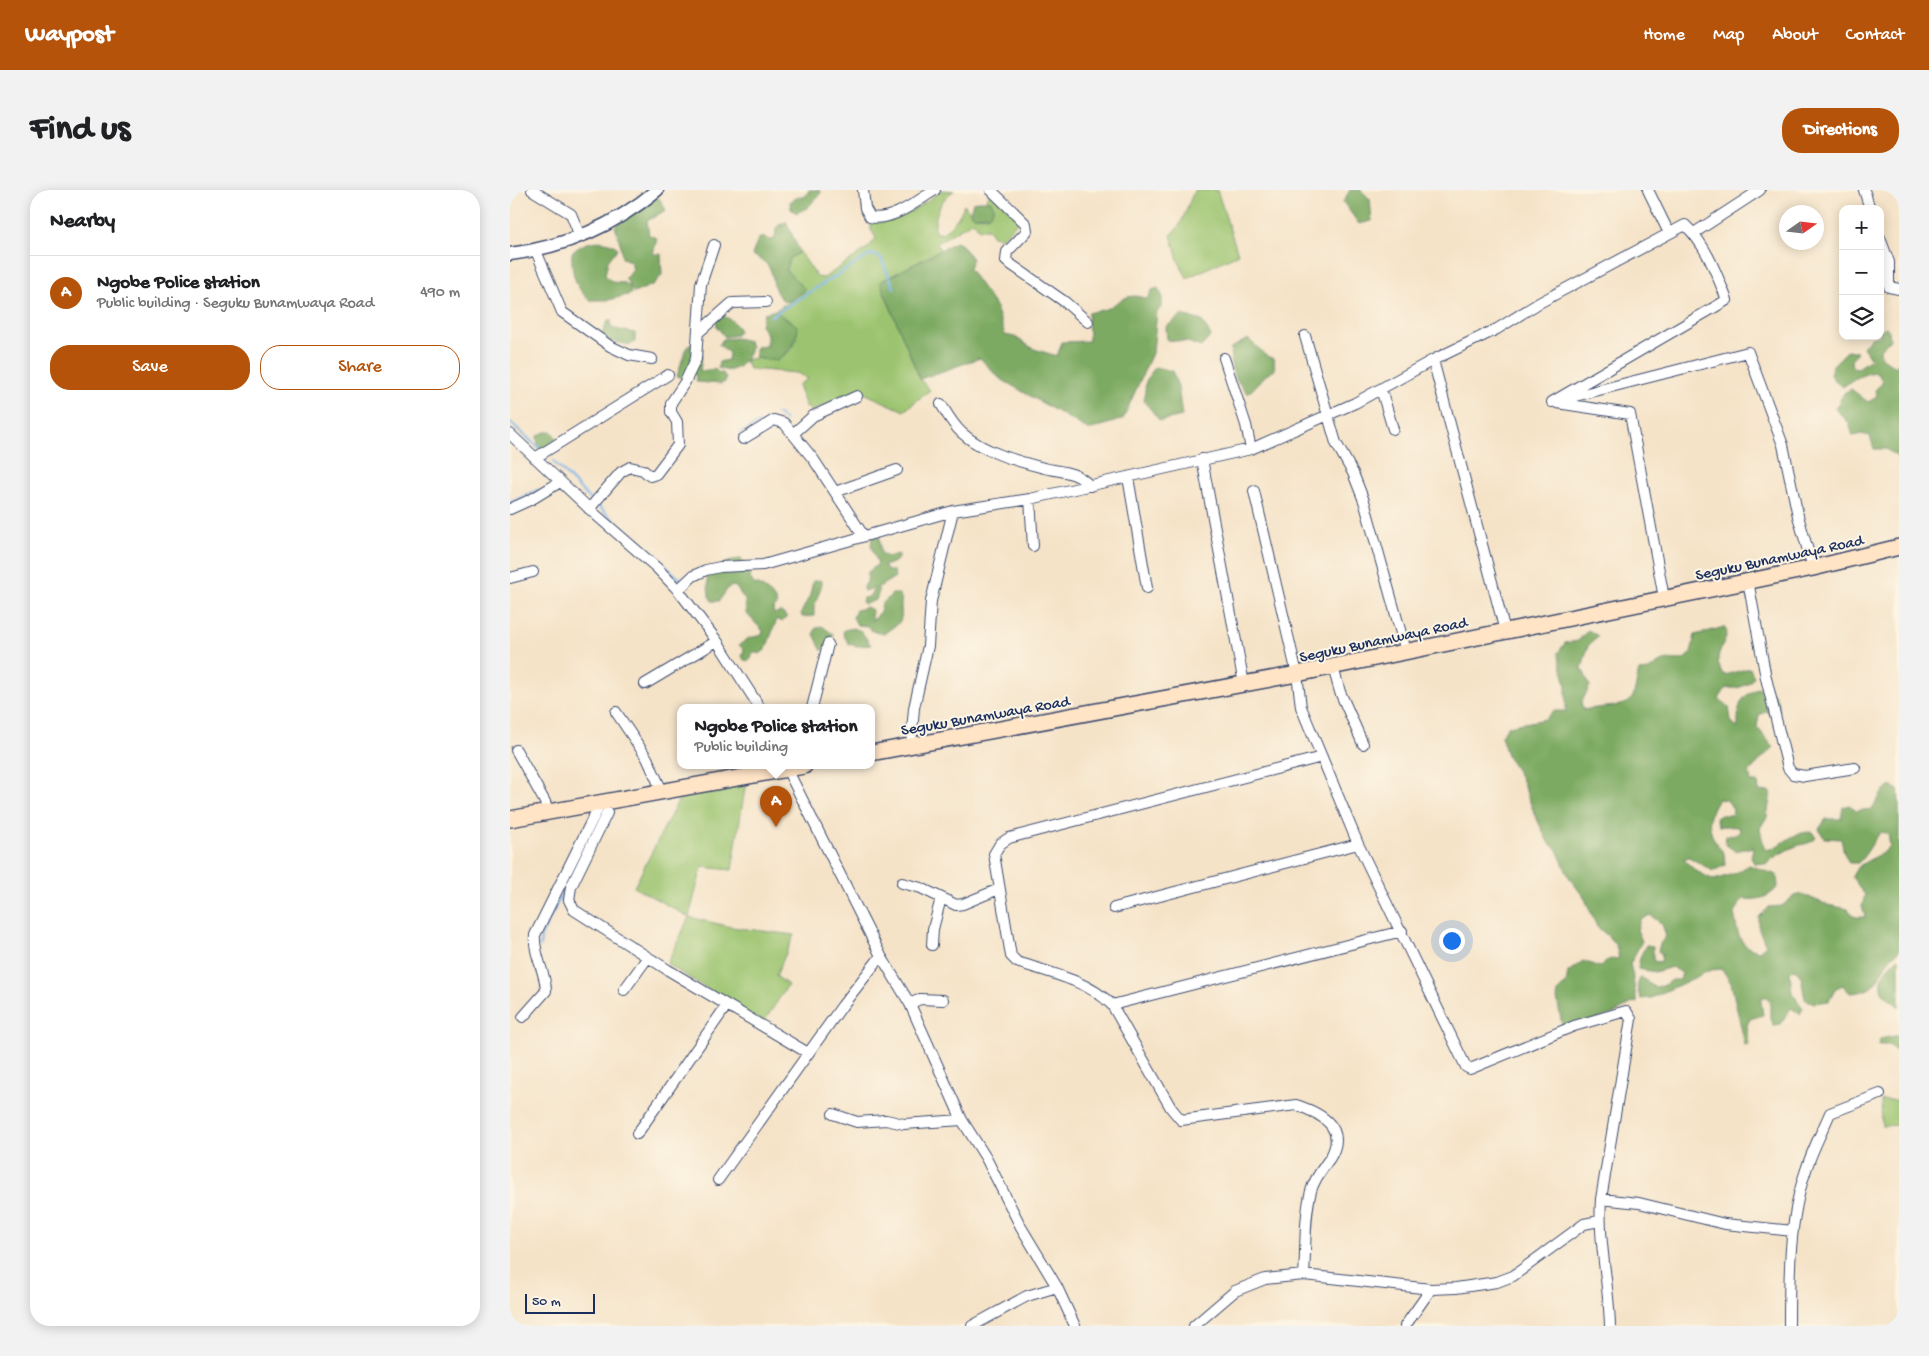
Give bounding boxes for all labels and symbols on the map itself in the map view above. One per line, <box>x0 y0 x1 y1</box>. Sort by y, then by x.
north arrow <box>1779 205 1824 250</box>
street label: Seguku Bunamwaya Road <box>1694 532 1867 586</box>
street label: Seguku Bunamwaya Road <box>1298 614 1471 668</box>
street label: Seguku Bunamwaya Road <box>900 693 1073 742</box>
pin: A <box>760 786 792 827</box>
your location <box>1439 928 1465 954</box>
scale bar <box>525 1291 595 1314</box>

